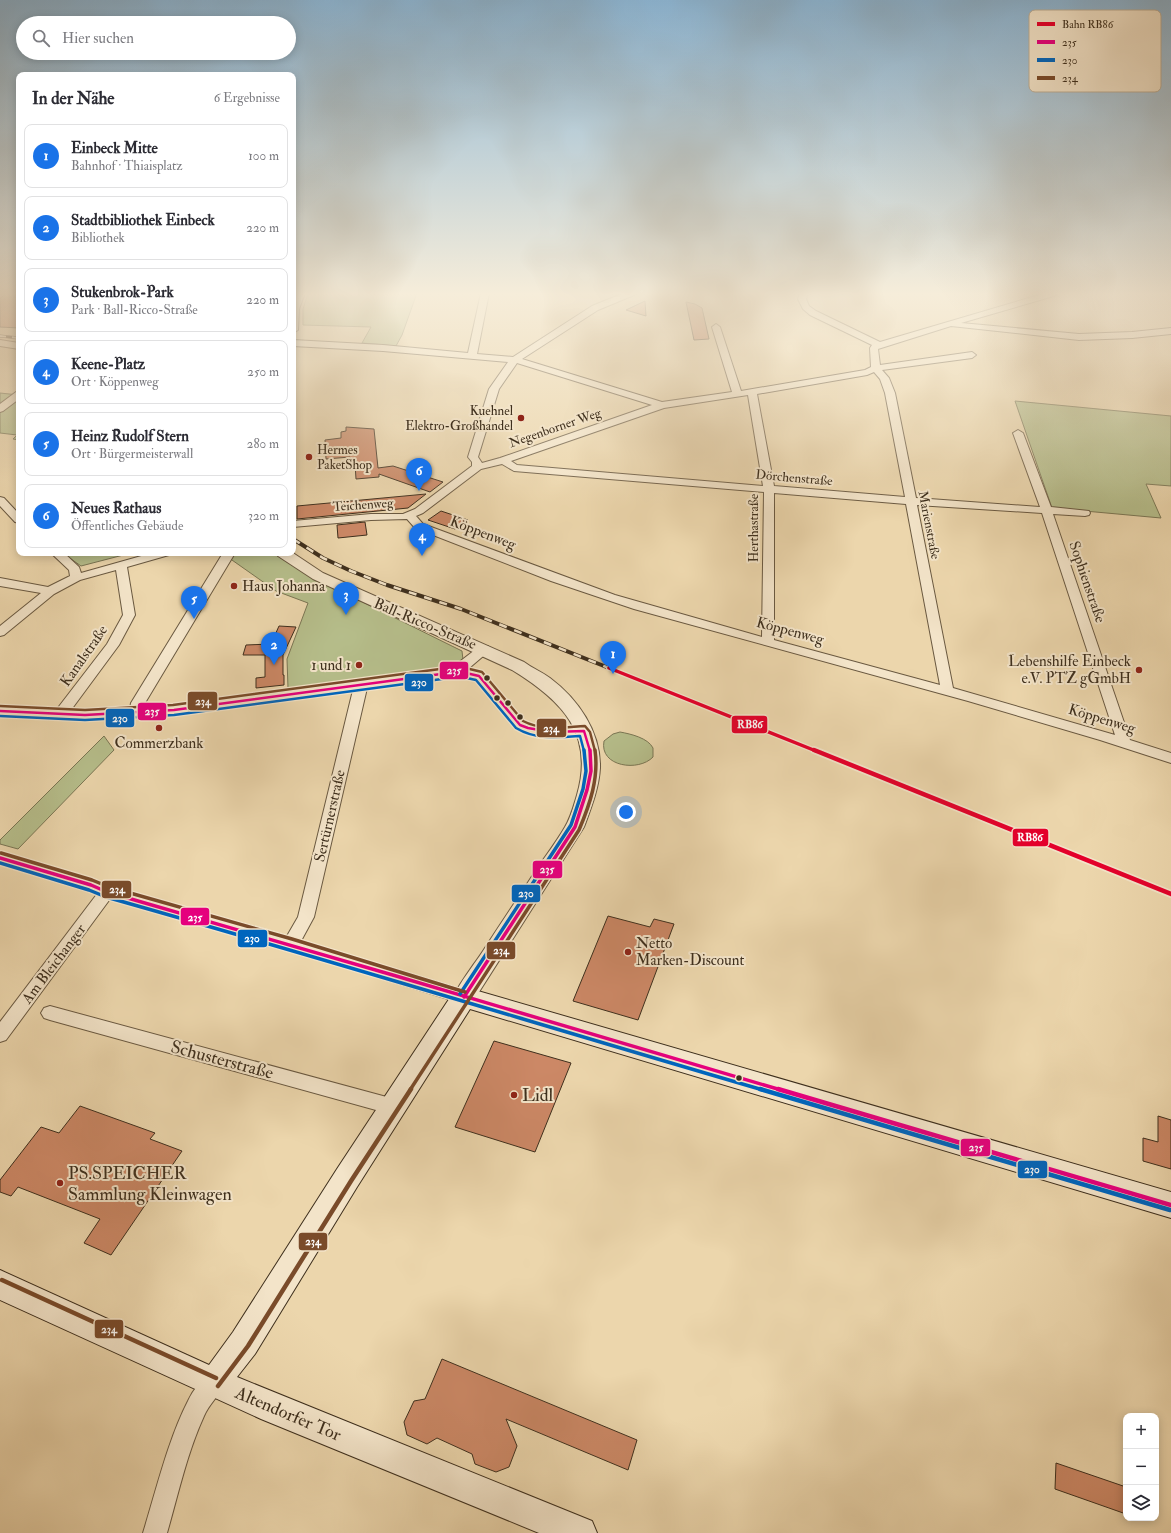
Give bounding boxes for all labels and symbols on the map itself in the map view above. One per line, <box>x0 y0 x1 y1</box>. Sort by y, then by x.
legend <box>1029 10 1161 92</box>
text: Bahn RB86 <box>1062 18 1115 31</box>
text: 235 <box>1062 36 1077 49</box>
text: 230 <box>1062 54 1078 67</box>
text: 234 <box>1062 72 1079 85</box>
place label: Kuehnel Elektro-Großhandel <box>405 403 514 434</box>
street label: Negenborner Weg <box>507 405 604 451</box>
marker: Kuehnel Elektro-Großhandel <box>516 413 526 423</box>
place label: Hermes PaketShop <box>317 442 373 474</box>
marker: Hermes PaketShop <box>304 452 314 462</box>
pin: 6 <box>406 458 432 491</box>
street label: Dörchenstraße <box>755 467 834 489</box>
street label: Marienstraße <box>915 489 944 561</box>
street label: Herthastraße <box>746 493 762 562</box>
street label: Teichenweg <box>332 495 394 515</box>
street label: Köppenweg <box>447 512 519 555</box>
pin: 4 <box>409 523 435 556</box>
street label: Sophienstraße <box>1063 539 1110 626</box>
place label: Haus Johanna <box>242 577 326 597</box>
marker: Haus Johanna <box>229 581 239 591</box>
pin: 3 <box>333 582 359 615</box>
pin: 5 <box>181 586 207 619</box>
street label: Ball-Ricco-Straße <box>371 594 479 654</box>
street label: Köppenweg <box>754 613 826 650</box>
street label: Kanalstraße <box>56 622 112 690</box>
pin: 2 <box>261 632 287 665</box>
pin: 1 <box>600 641 626 674</box>
place label: Lebenshilfe Einbeck e.V. PTZ gGmbH <box>1008 652 1131 688</box>
place label: 1 und 1 <box>311 656 351 675</box>
marker: 1 und 1 <box>354 660 364 670</box>
line badge: 235 <box>439 661 469 680</box>
text: 235 <box>447 664 461 677</box>
marker: Lebenshilfe Einbeck e.V. PTZ gGmbH <box>1134 665 1144 675</box>
line badge: 230 <box>404 673 434 692</box>
unlabelled marker <box>482 673 492 683</box>
text: 230 <box>411 676 427 689</box>
line badge: 234 <box>187 691 218 711</box>
unlabelled marker <box>492 693 502 703</box>
text: 234 <box>195 695 212 709</box>
unlabelled marker <box>503 698 513 708</box>
street label: Köppenweg <box>1066 700 1138 739</box>
line badge: 235 <box>137 702 167 721</box>
text: 235 <box>145 705 159 718</box>
line badge: 230 <box>105 708 135 728</box>
text: 230 <box>112 712 128 725</box>
unlabelled marker <box>515 712 525 722</box>
line badge: RB86 <box>731 715 768 734</box>
line badge: 234 <box>536 718 567 738</box>
text: RB86 <box>737 718 764 731</box>
text: 234 <box>543 722 560 736</box>
marker: Commerzbank <box>154 723 164 733</box>
place label: Commerzbank <box>115 734 204 753</box>
street label: Sertürnerstraße <box>310 768 350 864</box>
your location <box>616 802 636 822</box>
line badge: RB86 <box>1012 828 1049 847</box>
text: RB86 <box>1017 831 1044 844</box>
line badge: 235 <box>532 860 563 879</box>
text: 235 <box>540 863 554 876</box>
line badge: 234 <box>101 880 132 899</box>
text: 234 <box>109 883 126 897</box>
line badge: 230 <box>511 884 541 903</box>
text: 230 <box>518 887 534 900</box>
line badge: 235 <box>180 907 210 926</box>
text: 235 <box>188 911 202 924</box>
street label: Am Bleichanger <box>17 920 90 1009</box>
line badge: 230 <box>237 929 268 948</box>
text: 230 <box>244 932 260 945</box>
place label: Netto Marken-Discount <box>636 934 744 970</box>
line badge: 234 <box>486 941 516 960</box>
text: 234 <box>493 944 510 958</box>
marker: Netto Marken-Discount <box>623 947 633 957</box>
street label: Schusterstraße <box>168 1035 276 1085</box>
unlabelled marker <box>734 1073 744 1083</box>
place label: Lidl <box>522 1084 554 1107</box>
marker: Lidl <box>509 1090 519 1100</box>
line badge: 235 <box>960 1138 991 1157</box>
text: 235 <box>969 1141 983 1154</box>
line badge: 230 <box>1017 1160 1048 1179</box>
place label: PS.SPEICHER Sammlung Kleinwagen <box>68 1162 232 1206</box>
text: 230 <box>1024 1163 1040 1176</box>
marker: PS.SPEICHER Sammlung Kleinwagen <box>55 1178 65 1188</box>
line badge: 234 <box>298 1232 328 1251</box>
text: 234 <box>305 1235 322 1249</box>
line badge: 234 <box>94 1319 124 1339</box>
text: 234 <box>101 1323 118 1337</box>
street label: Altendorfer Tor <box>231 1381 345 1447</box>

